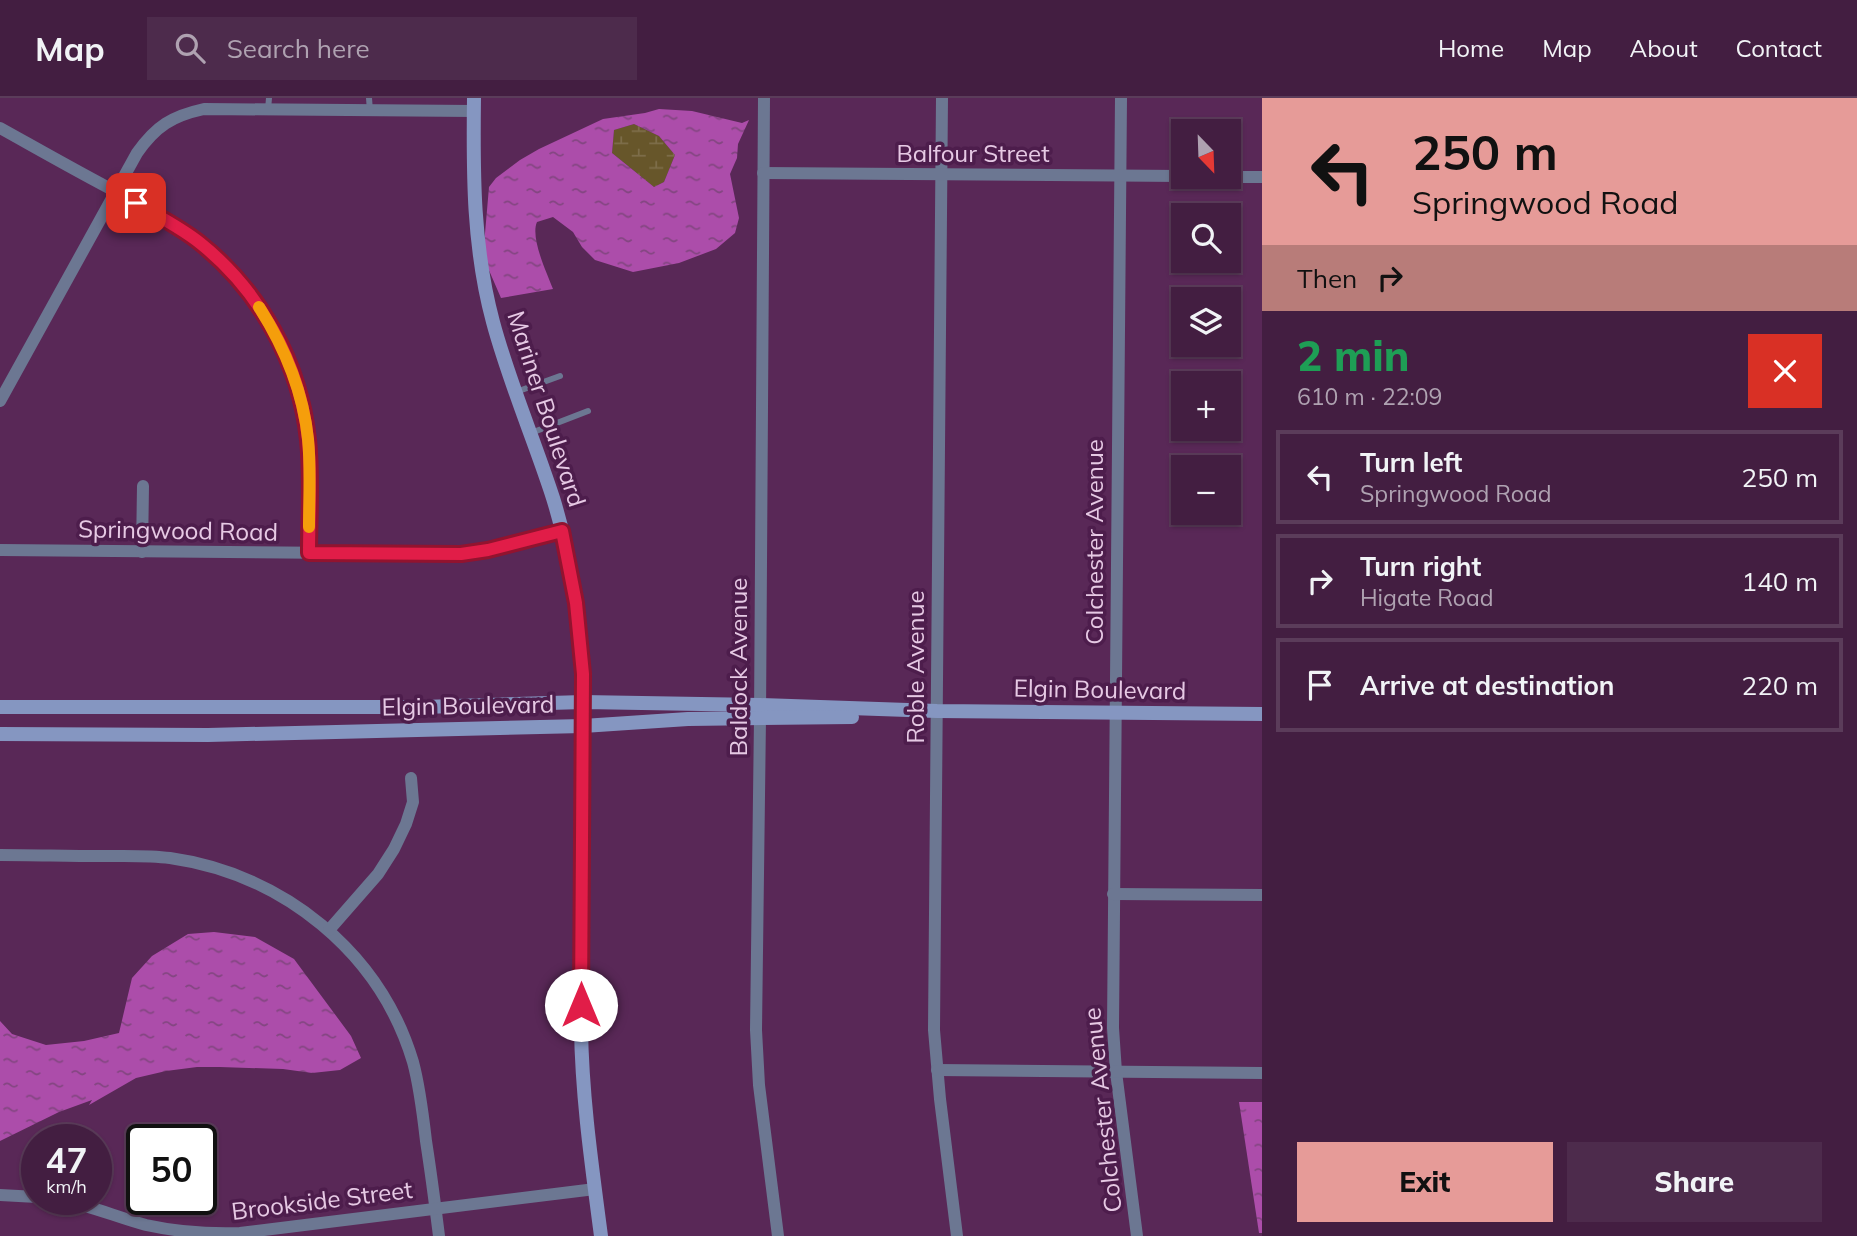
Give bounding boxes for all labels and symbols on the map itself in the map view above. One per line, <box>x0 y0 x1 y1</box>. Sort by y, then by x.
north arrow <box>1171 119 1241 189</box>
street label: Balfour Street <box>896 138 1050 168</box>
pin <box>106 173 166 233</box>
street label: Mariner Boulevard <box>501 307 593 510</box>
street label: Colchester Avenue <box>1079 439 1109 645</box>
street label: Springwood Road <box>78 513 278 547</box>
street label: Baldock Avenue <box>723 578 753 756</box>
street label: Roble Avenue <box>900 590 930 744</box>
street label: Elgin Boulevard <box>1013 672 1187 706</box>
street label: Elgin Boulevard <box>381 688 555 722</box>
position arrow <box>544 968 618 1042</box>
street label: Colchester Avenue <box>1076 1006 1128 1214</box>
speed limit sign: 50 <box>126 1124 217 1215</box>
street label: Brookside Street <box>230 1174 414 1226</box>

